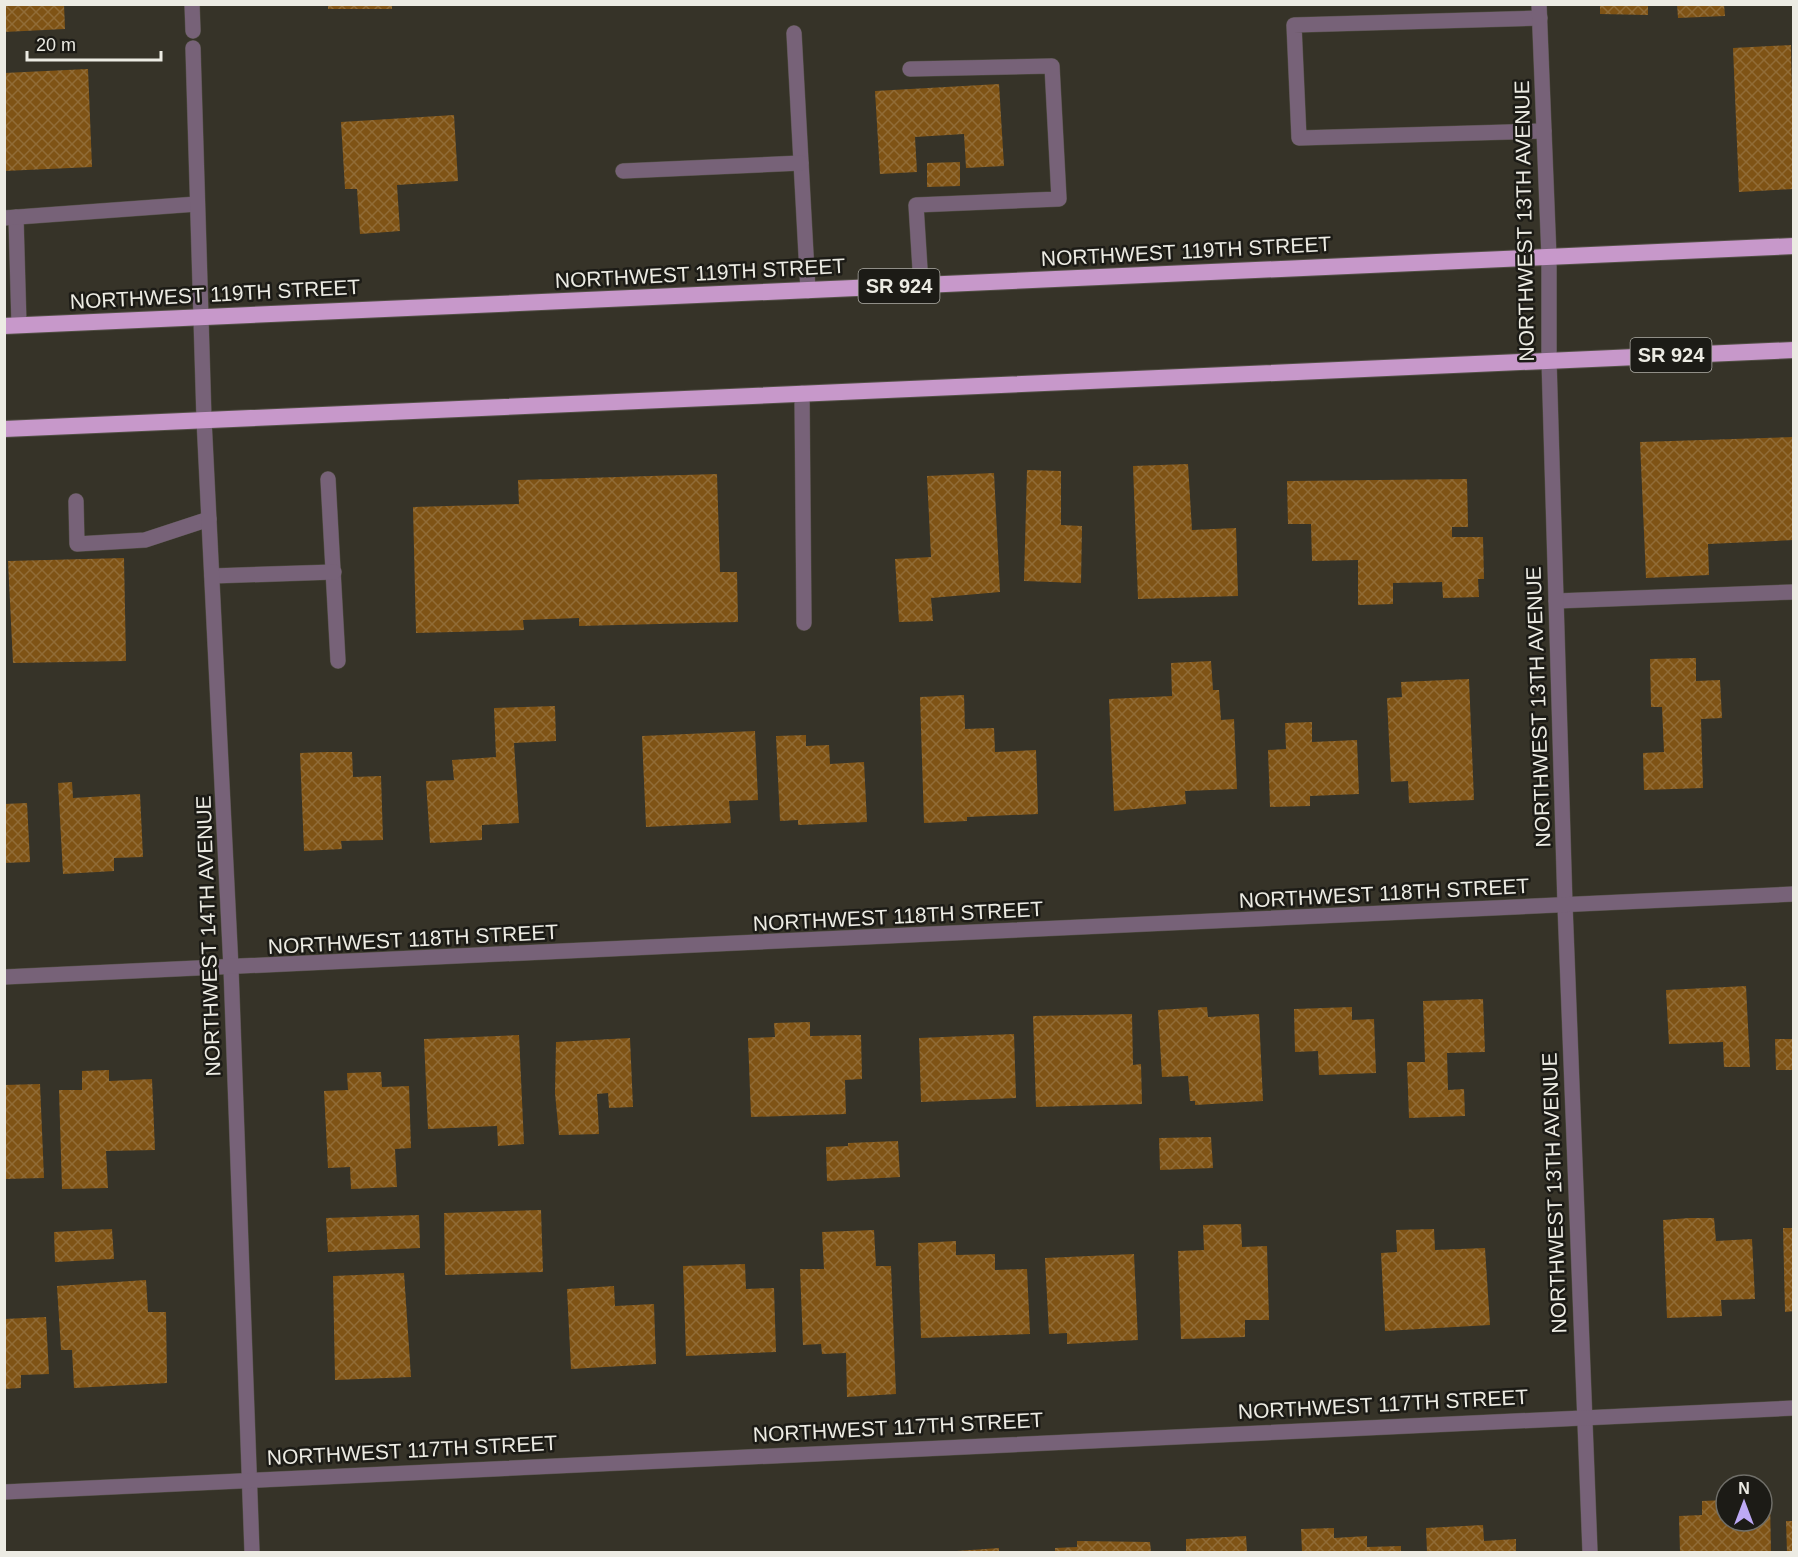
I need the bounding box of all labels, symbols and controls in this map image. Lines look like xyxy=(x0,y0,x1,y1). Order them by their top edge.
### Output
scale bar xyxy=(27,24,160,62)
text: 20 m xyxy=(36,35,76,55)
street label: NORTHWEST 13TH AVENUE xyxy=(1510,80,1538,362)
street label: NORTHWEST 119TH STREET xyxy=(1040,232,1332,270)
street label: NORTHWEST 119TH STREET xyxy=(554,254,846,292)
road number: SR 924 xyxy=(858,269,940,303)
street label: NORTHWEST 119TH STREET xyxy=(69,275,361,313)
road number: SR 924 xyxy=(1630,338,1712,372)
street label: NORTHWEST 13TH AVENUE xyxy=(1522,566,1554,848)
street label: NORTHWEST 14TH AVENUE xyxy=(192,795,224,1077)
street label: NORTHWEST 118TH STREET xyxy=(1238,874,1530,912)
street label: NORTHWEST 118TH STREET xyxy=(752,897,1044,935)
street label: NORTHWEST 118TH STREET xyxy=(267,920,559,958)
street label: NORTHWEST 13TH AVENUE xyxy=(1538,1052,1570,1334)
street label: NORTHWEST 117TH STREET xyxy=(1237,1385,1529,1423)
street label: NORTHWEST 117TH STREET xyxy=(752,1408,1044,1446)
street label: NORTHWEST 117TH STREET xyxy=(266,1431,558,1469)
north arrow xyxy=(1714,1473,1774,1533)
text: N xyxy=(1738,1480,1750,1497)

